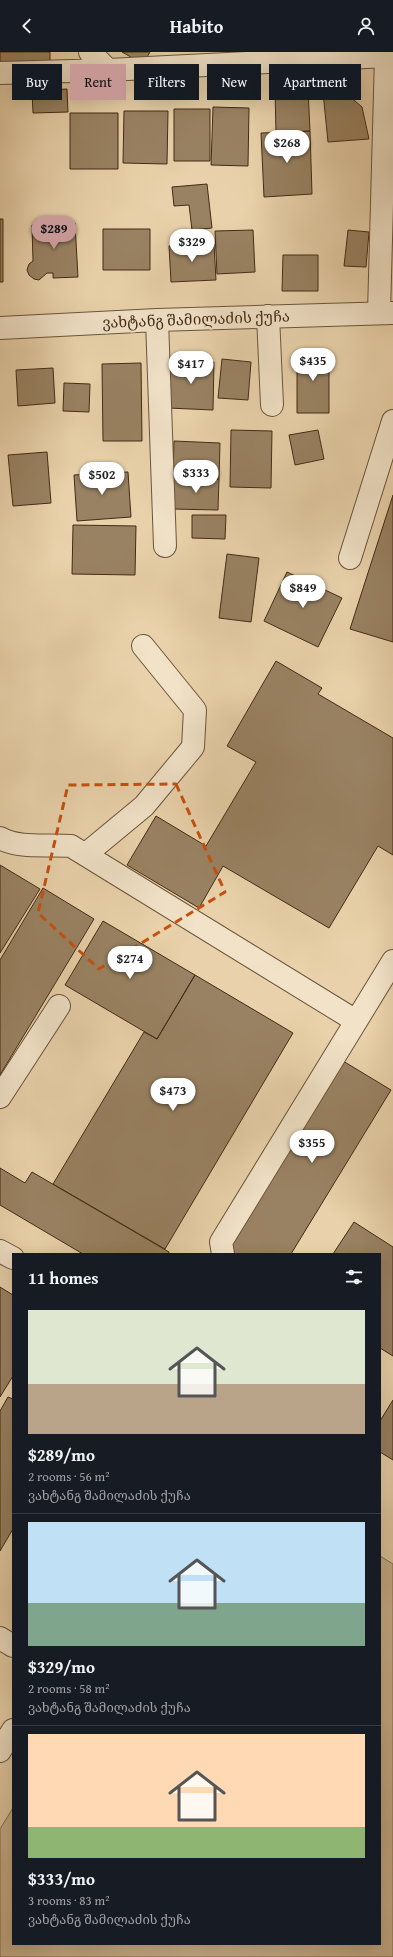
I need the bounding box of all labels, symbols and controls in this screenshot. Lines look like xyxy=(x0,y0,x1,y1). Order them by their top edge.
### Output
text: Habito xyxy=(170,13,223,40)
icon: back xyxy=(16,15,38,37)
icon: person xyxy=(355,15,377,37)
chip: Buy xyxy=(12,64,62,100)
chip: Rent xyxy=(70,64,126,100)
chip: Filters xyxy=(134,64,199,100)
chip: New xyxy=(207,64,261,100)
chip: Apartment xyxy=(269,64,361,100)
pin: $268 xyxy=(263,130,311,164)
text: $268 xyxy=(274,133,300,152)
pin: $289 xyxy=(30,216,78,250)
text: $289 xyxy=(41,219,67,238)
pin: $329 xyxy=(168,229,216,263)
text: $329 xyxy=(179,232,205,251)
street label: ვახტანგ შამილაძის ქუჩა xyxy=(102,305,290,333)
pin: $435 xyxy=(289,348,337,382)
pin: $417 xyxy=(167,351,215,385)
text: $435 xyxy=(300,351,326,370)
text: $417 xyxy=(178,354,204,373)
pin: $333 xyxy=(172,460,220,494)
pin: $502 xyxy=(78,462,126,496)
text: $333 xyxy=(183,463,209,482)
text: $502 xyxy=(89,465,115,484)
pin: $849 xyxy=(279,575,327,609)
text: $849 xyxy=(290,578,316,597)
pin: $274 xyxy=(106,946,154,980)
text: $274 xyxy=(117,949,143,968)
pin: $473 xyxy=(149,1078,197,1112)
text: $473 xyxy=(160,1081,186,1100)
pin: $355 xyxy=(288,1130,336,1164)
text: $355 xyxy=(299,1133,325,1152)
text: 11 homes xyxy=(28,1265,99,1290)
icon: filters xyxy=(343,1266,365,1288)
icon: home xyxy=(161,1336,233,1408)
text: $289/mo xyxy=(28,1442,95,1467)
text: 2 rooms · 56 m² xyxy=(28,1467,110,1486)
text: ვახტანგ შამილაძის ქუჩა xyxy=(28,1486,191,1505)
icon: home xyxy=(161,1548,233,1620)
text: $329/mo xyxy=(28,1654,95,1679)
text: 2 rooms · 58 m² xyxy=(28,1679,110,1698)
text: ვახტანგ შამილაძის ქუჩა xyxy=(28,1698,191,1717)
icon: home xyxy=(161,1760,233,1832)
text: $333/mo xyxy=(28,1866,95,1891)
text: 3 rooms · 83 m² xyxy=(28,1891,110,1910)
text: ვახტანგ შამილაძის ქუჩა xyxy=(28,1910,191,1929)

